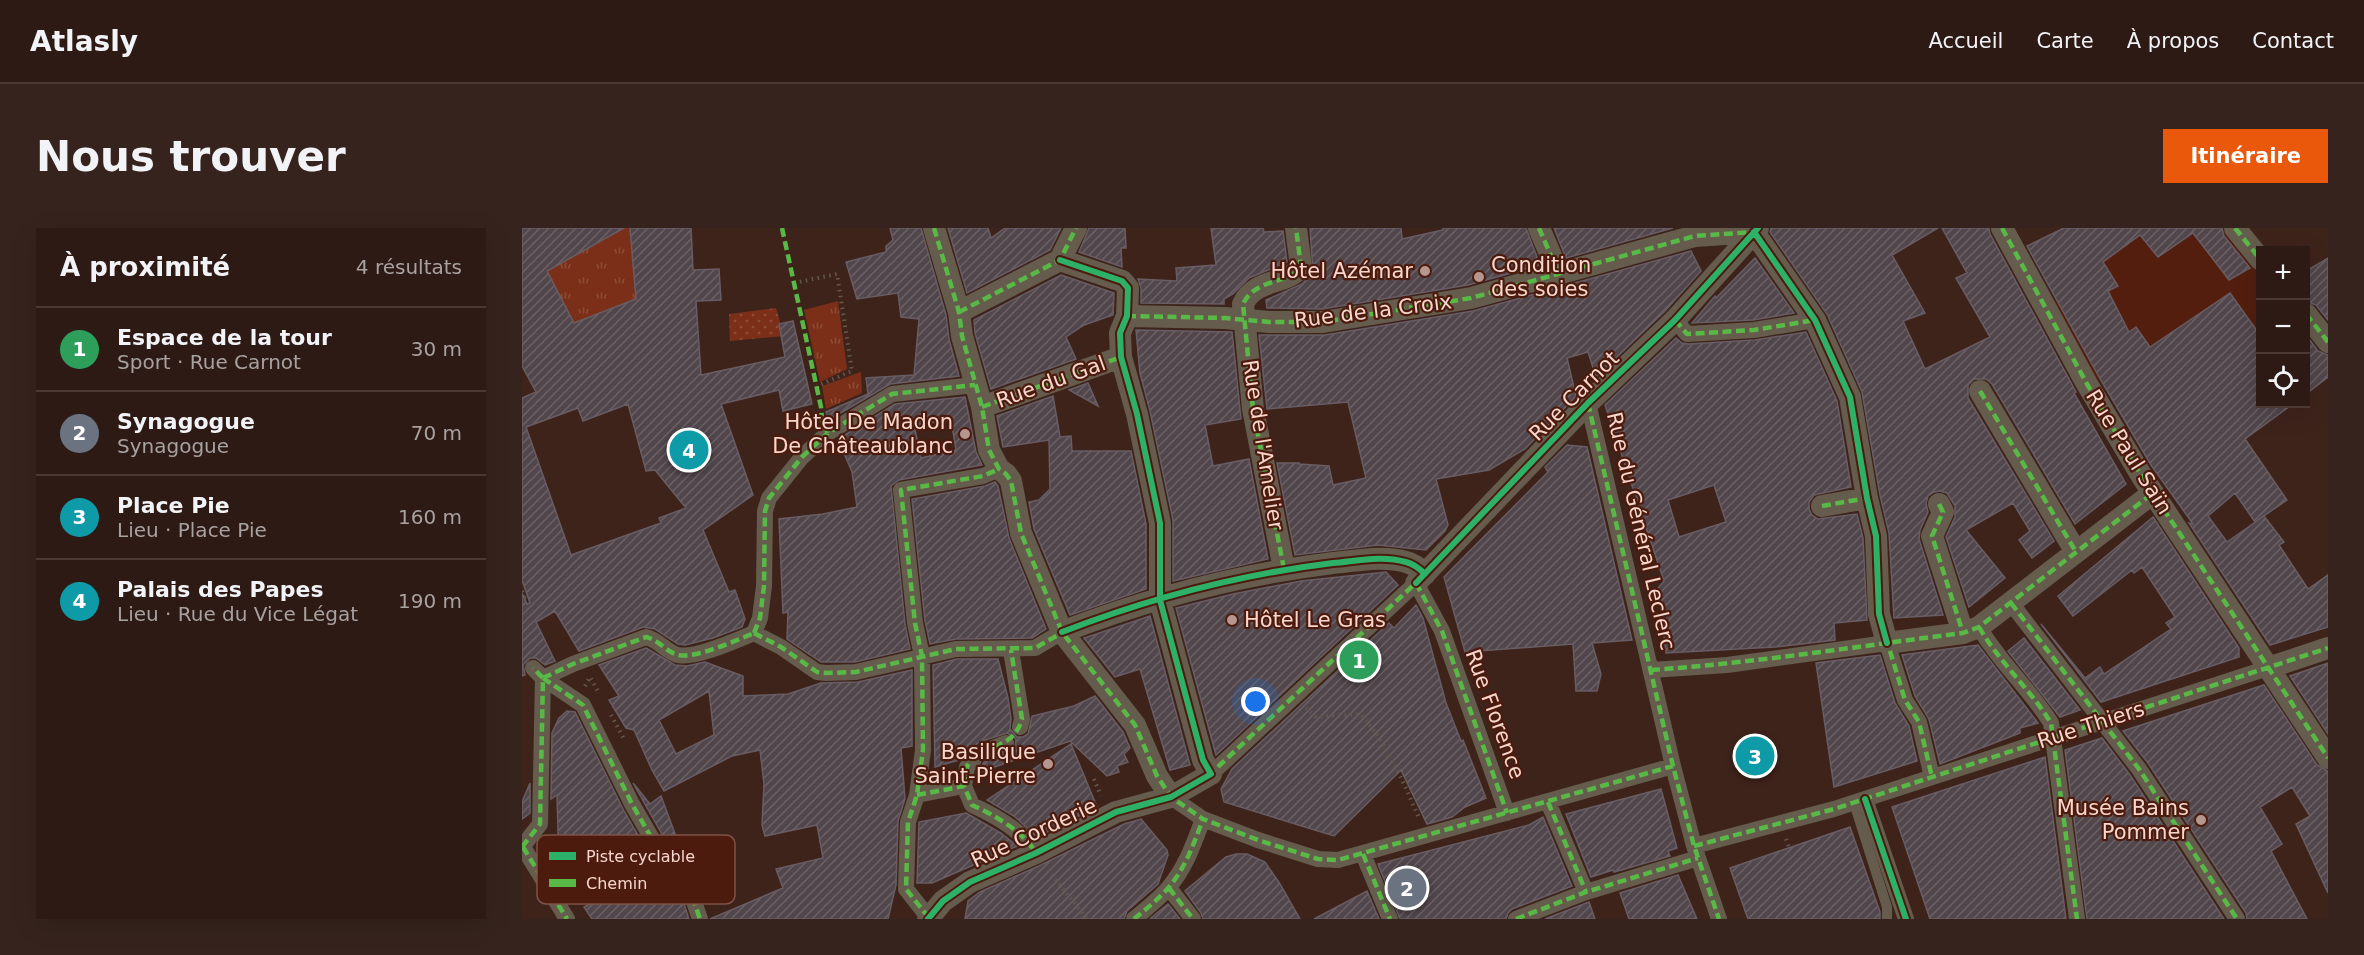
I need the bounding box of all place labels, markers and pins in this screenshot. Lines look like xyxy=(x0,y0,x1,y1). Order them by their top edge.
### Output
place label: Condition des soies xyxy=(1491,253,1591,301)
place label: Hôtel Azémar xyxy=(1270,259,1413,283)
marker: Hôtel Azémar xyxy=(1418,264,1432,278)
marker: Condition des soies xyxy=(1472,270,1486,284)
place label: Hôtel De Madon De Châteaublanc xyxy=(772,410,953,458)
marker: Hôtel De Madon De Châteaublanc xyxy=(958,427,972,441)
pin: 4 xyxy=(670,428,708,472)
place label: Hôtel Le Gras xyxy=(1244,608,1386,632)
marker: Hôtel Le Gras xyxy=(1225,613,1239,627)
pin: 1 xyxy=(1340,638,1378,682)
pin: 3 xyxy=(1736,734,1774,778)
place label: Basilique Saint-Pierre xyxy=(915,740,1036,788)
marker: Basilique Saint-Pierre xyxy=(1041,757,1055,771)
place label: Musée Bains Pommer xyxy=(2057,796,2189,844)
marker: Musée Bains Pommer xyxy=(2194,813,2208,827)
pin: 2 xyxy=(1388,866,1426,910)

